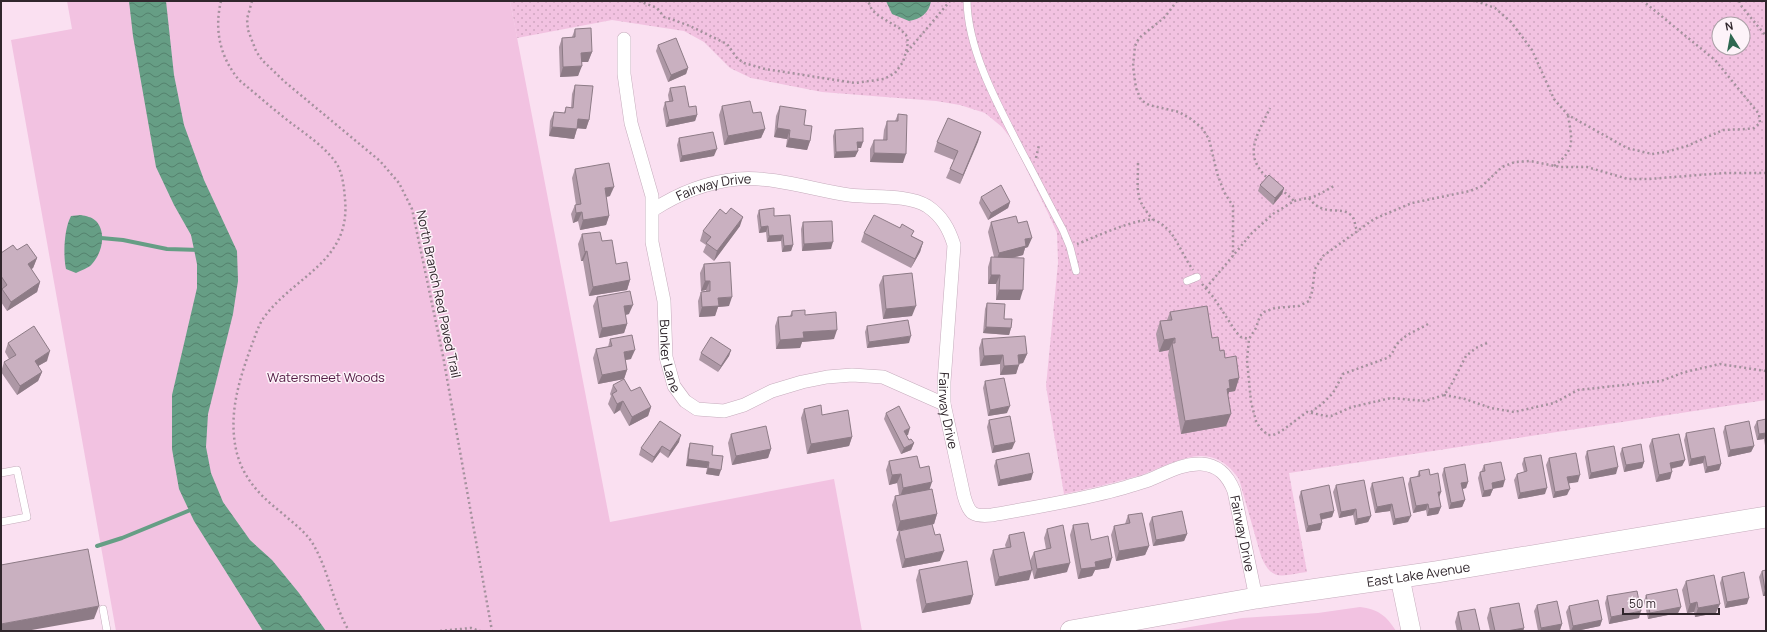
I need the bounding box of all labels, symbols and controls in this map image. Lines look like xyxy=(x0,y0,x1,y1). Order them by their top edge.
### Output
north arrow xyxy=(1711,16,1751,56)
text: N xyxy=(1724,18,1734,34)
street label: Fairway Drive xyxy=(673,170,752,205)
street label: North Branch Red Paved Trail xyxy=(412,208,466,380)
street label: Bunker Lane xyxy=(656,319,685,397)
park label: Watersmeet Woods xyxy=(267,368,385,386)
street label: Fairway Drive xyxy=(935,372,963,451)
street label: Fairway Drive xyxy=(1226,494,1259,574)
street label: East Lake Avenue xyxy=(1365,557,1472,591)
scale bar xyxy=(1623,590,1719,616)
text: 50 m xyxy=(1629,595,1656,612)

